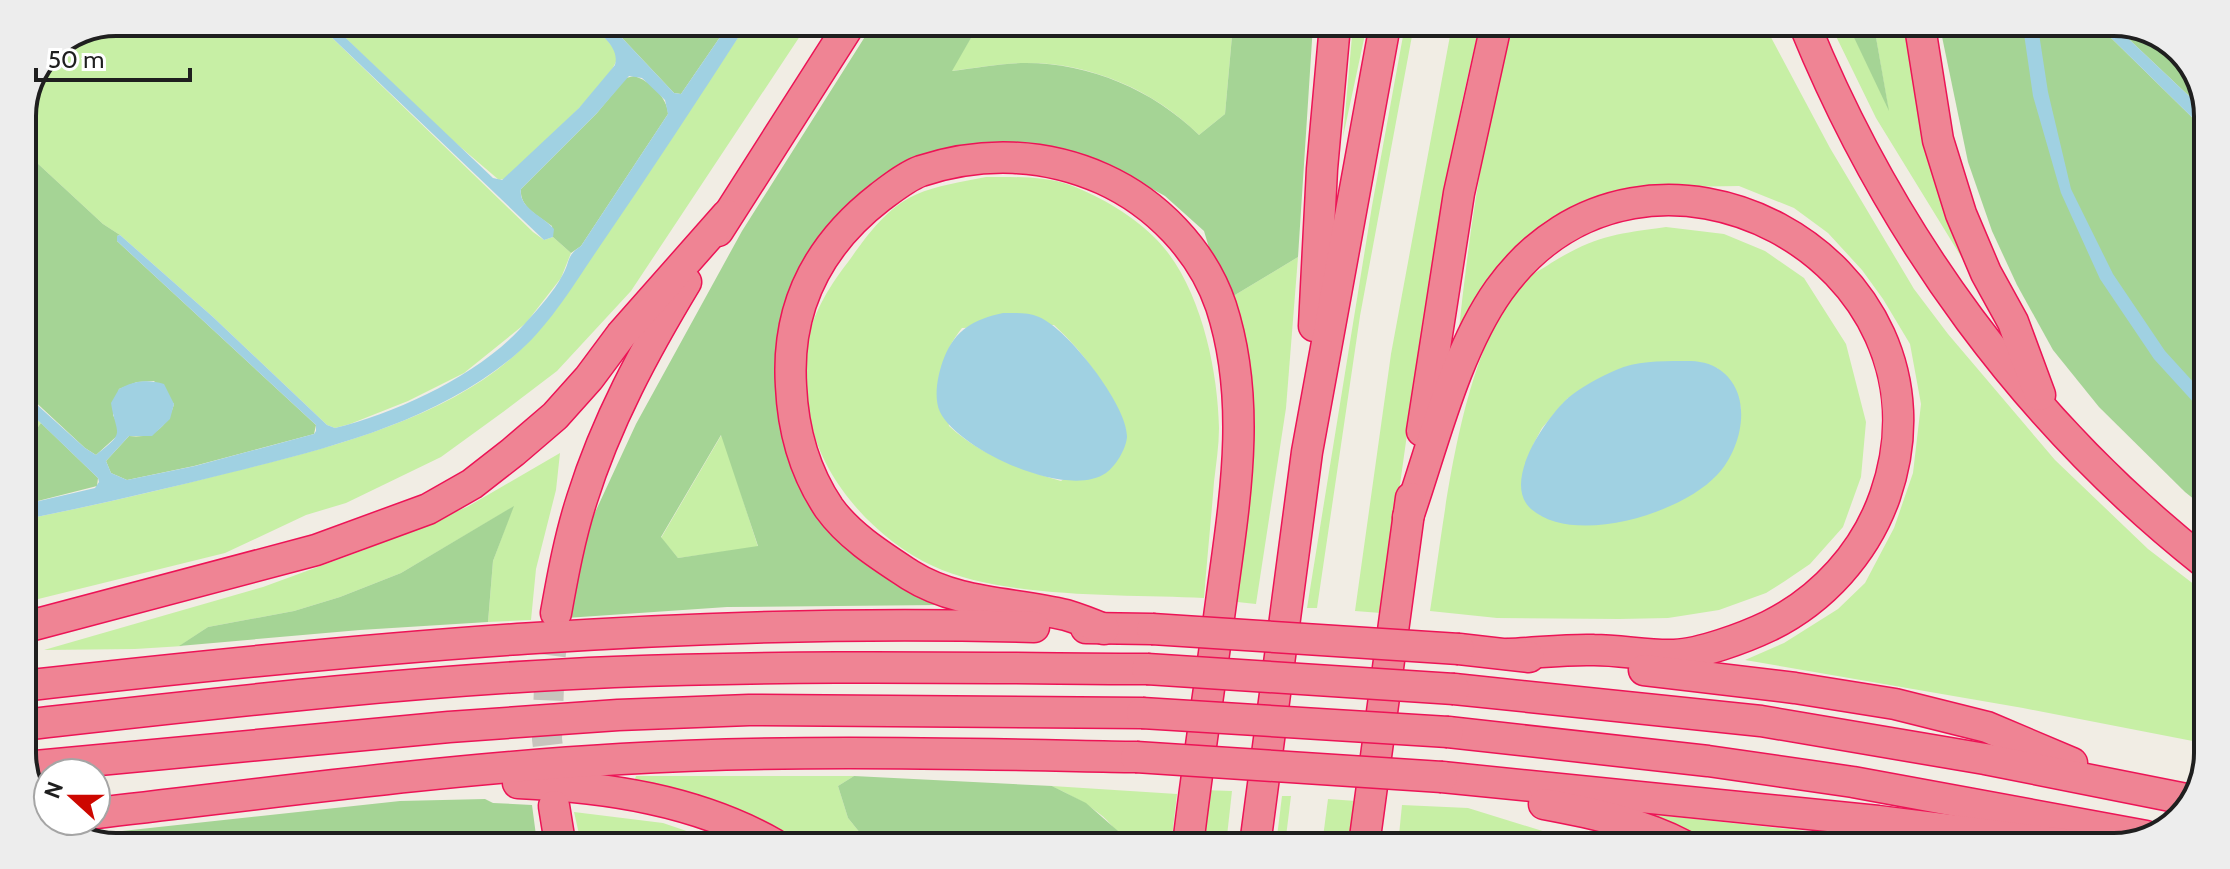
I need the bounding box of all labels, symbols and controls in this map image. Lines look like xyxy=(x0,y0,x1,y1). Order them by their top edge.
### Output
scale bar xyxy=(36,32,190,82)
text: 50 m xyxy=(48,45,104,74)
north arrow xyxy=(32,757,112,837)
text: N xyxy=(38,778,69,802)

